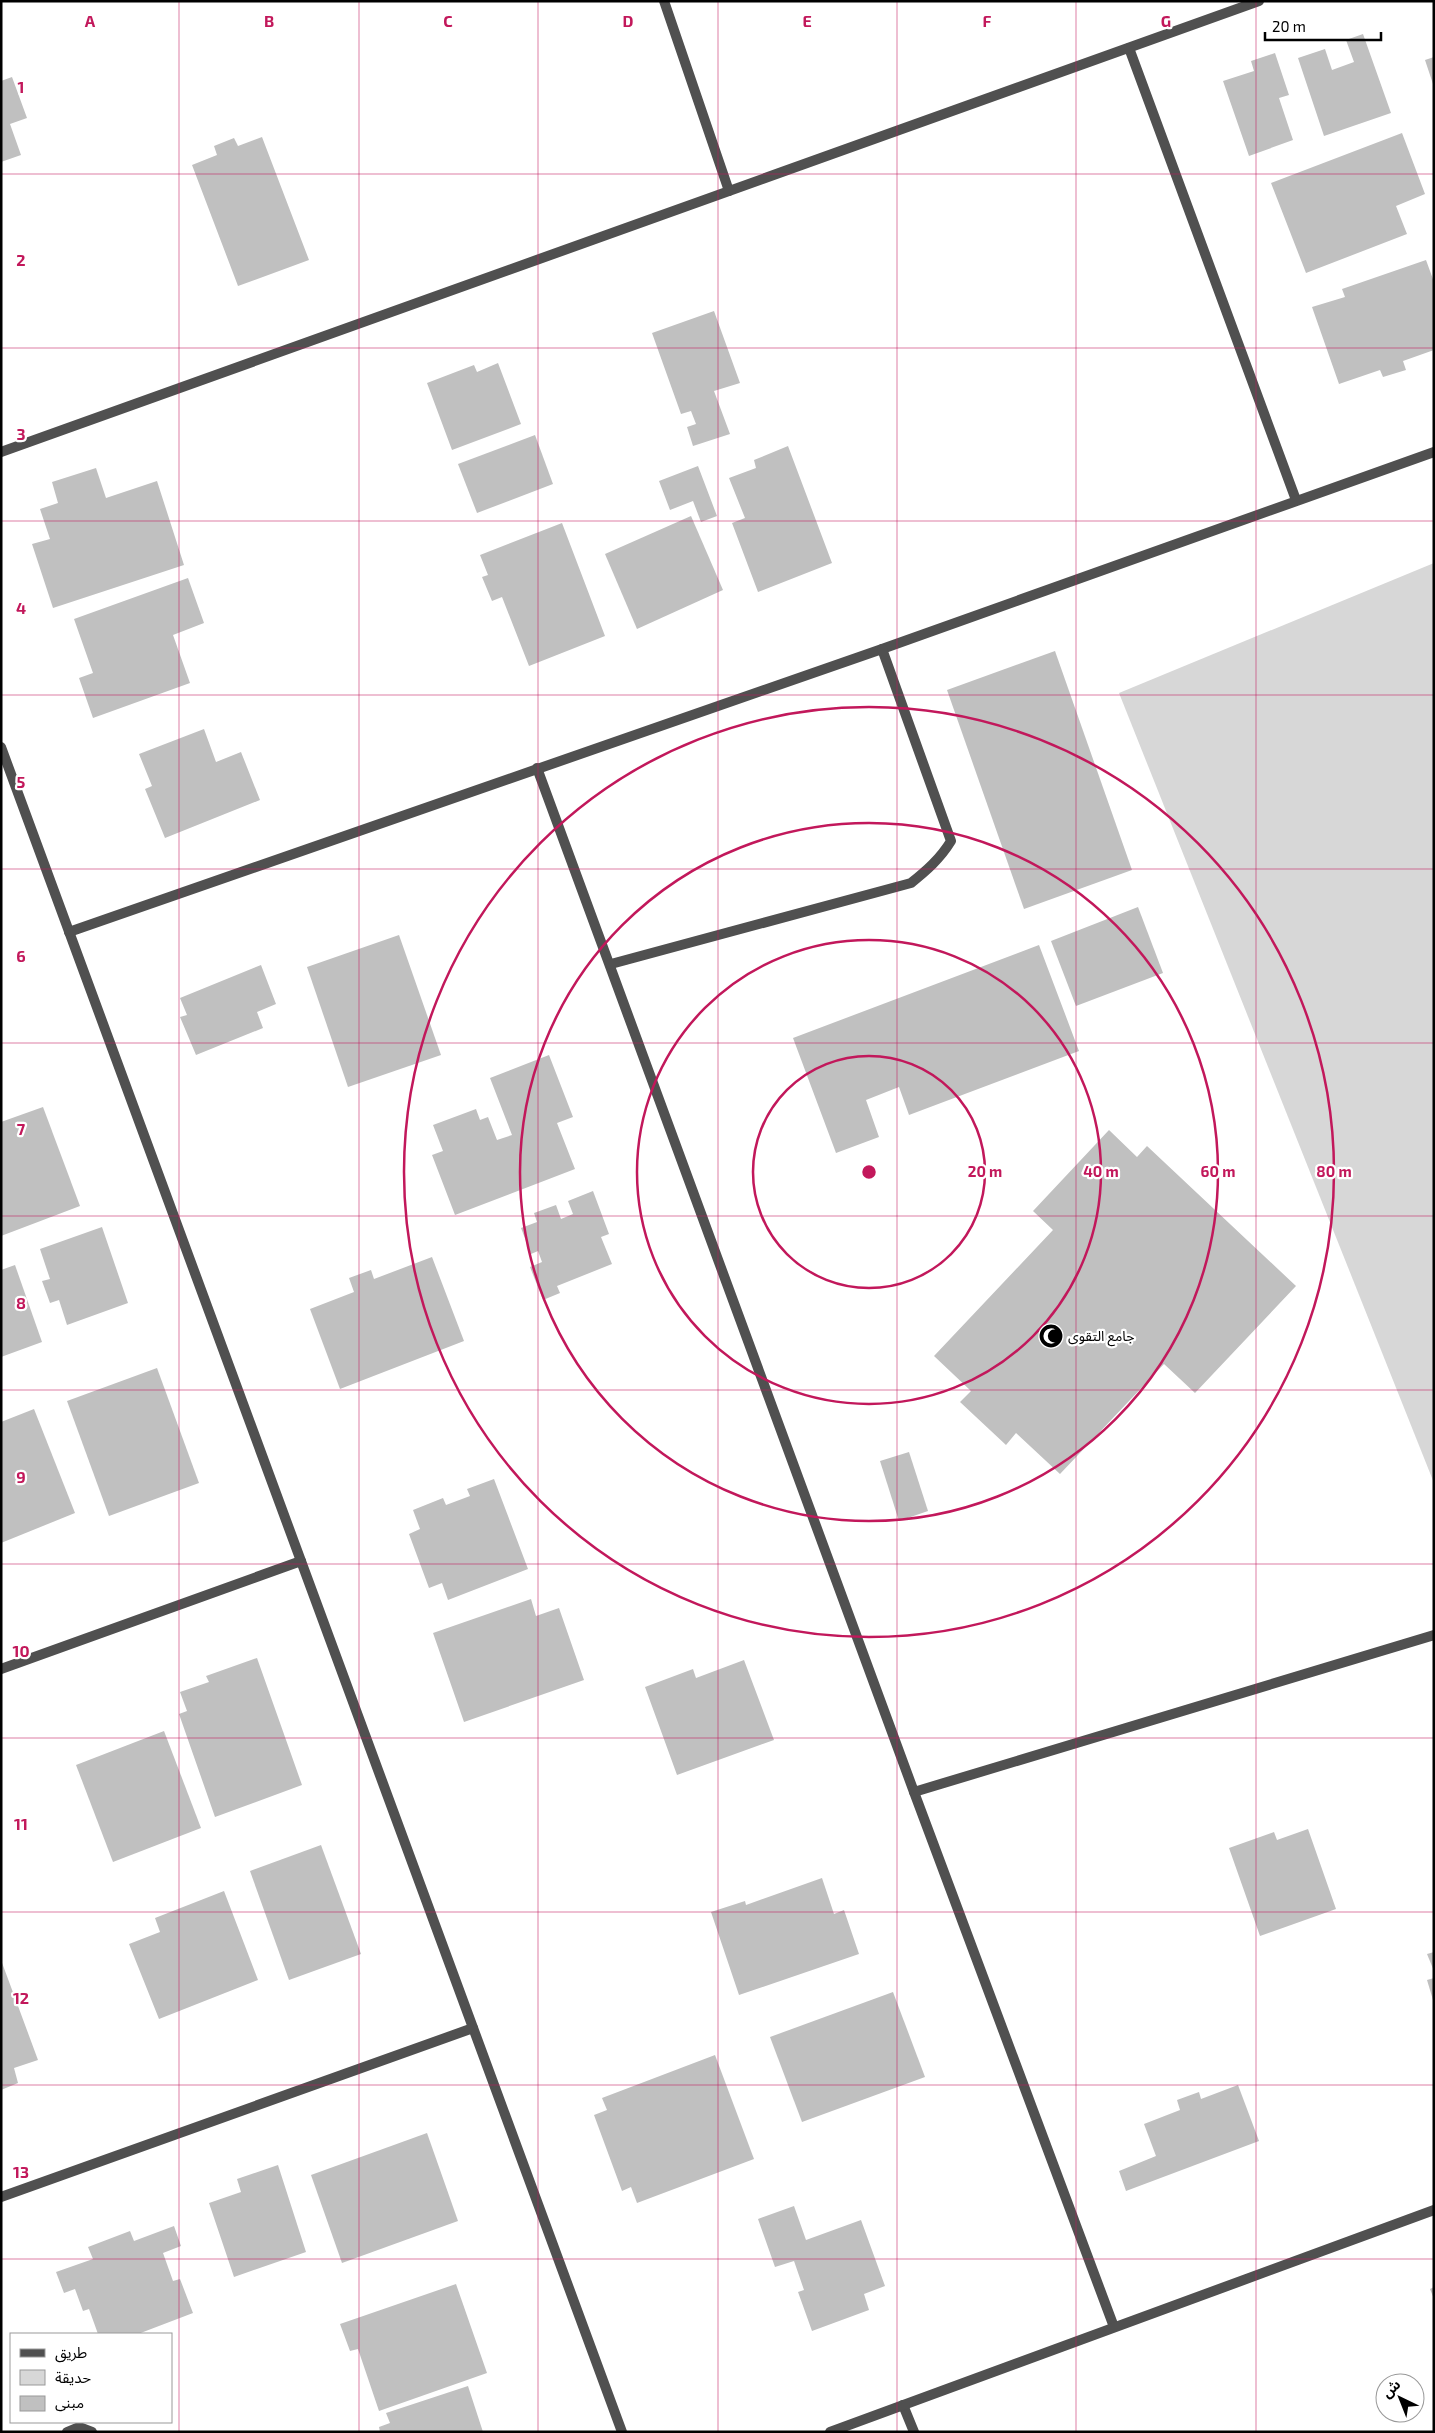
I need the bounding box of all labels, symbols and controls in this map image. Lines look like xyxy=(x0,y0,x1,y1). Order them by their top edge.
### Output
scale bar xyxy=(1265,10,1381,42)
text: A xyxy=(85,11,96,30)
text: B xyxy=(264,11,274,30)
text: C xyxy=(443,11,453,30)
text: D xyxy=(623,11,634,30)
text: E xyxy=(802,11,812,30)
text: F xyxy=(983,11,992,30)
text: G xyxy=(1161,11,1171,30)
text: 20 m xyxy=(1272,17,1306,35)
text: 1 xyxy=(18,77,24,96)
text: 2 xyxy=(16,250,26,269)
text: 3 xyxy=(16,424,26,443)
text: 4 xyxy=(16,598,26,617)
text: 5 xyxy=(17,772,26,791)
text: 6 xyxy=(16,946,26,965)
text: 7 xyxy=(17,1119,26,1138)
text: 20 m xyxy=(968,1162,1002,1180)
text: 40 m xyxy=(1083,1162,1119,1180)
text: 60 m xyxy=(1201,1162,1235,1180)
text: 80 m xyxy=(1316,1162,1352,1180)
centre of rings xyxy=(860,1163,878,1181)
text: 8 xyxy=(16,1293,26,1312)
mosque icon: جامع التقوى xyxy=(1038,1323,1064,1349)
place label: جامع التقوى xyxy=(1068,1327,1135,1347)
text: 9 xyxy=(16,1467,26,1486)
text: 10 xyxy=(12,1641,30,1660)
text: 11 xyxy=(14,1814,28,1833)
text: 12 xyxy=(13,1988,29,2007)
text: 13 xyxy=(13,2162,29,2181)
legend xyxy=(10,2333,172,2423)
text: طريق xyxy=(55,2343,87,2363)
text: حديقة xyxy=(55,2368,91,2386)
north arrow xyxy=(1375,2373,1425,2423)
text: ش xyxy=(1378,2375,1404,2401)
text: مبنى xyxy=(55,2393,84,2412)

